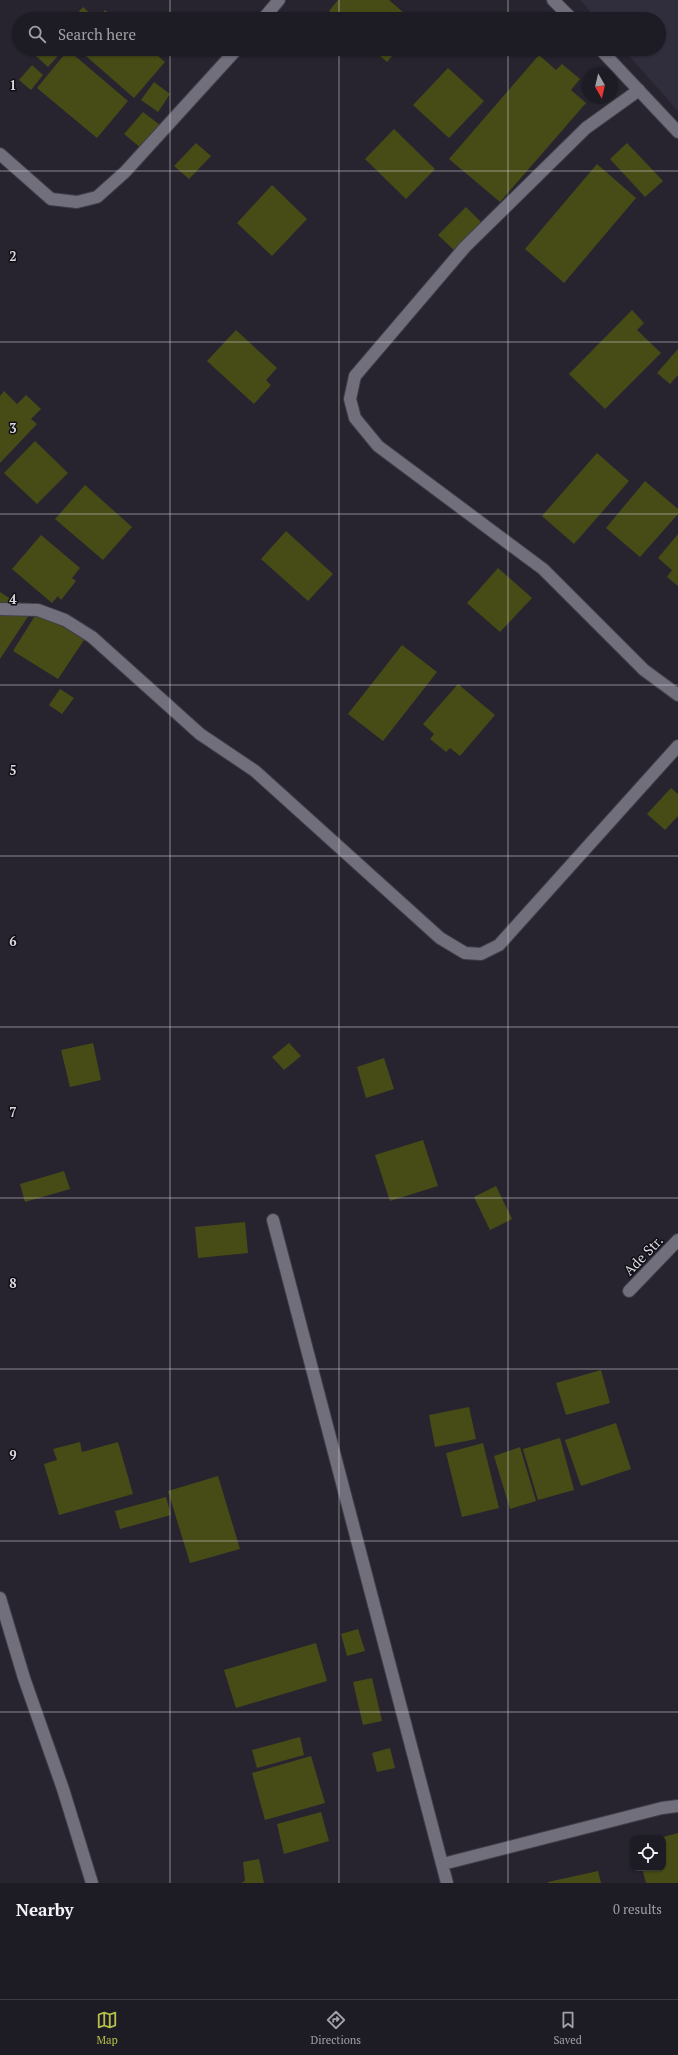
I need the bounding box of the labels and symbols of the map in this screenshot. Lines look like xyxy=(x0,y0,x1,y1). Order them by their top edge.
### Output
north arrow xyxy=(582,68,618,104)
text: 1 xyxy=(9,76,17,94)
text: 2 xyxy=(9,247,17,265)
text: 3 xyxy=(9,419,17,437)
text: 4 xyxy=(9,590,17,608)
text: 5 xyxy=(9,761,17,779)
text: 6 xyxy=(9,932,17,950)
text: 7 xyxy=(9,1103,17,1121)
street label: Ade Str. xyxy=(619,1231,667,1279)
text: 8 xyxy=(9,1274,17,1292)
text: 9 xyxy=(9,1446,17,1464)

